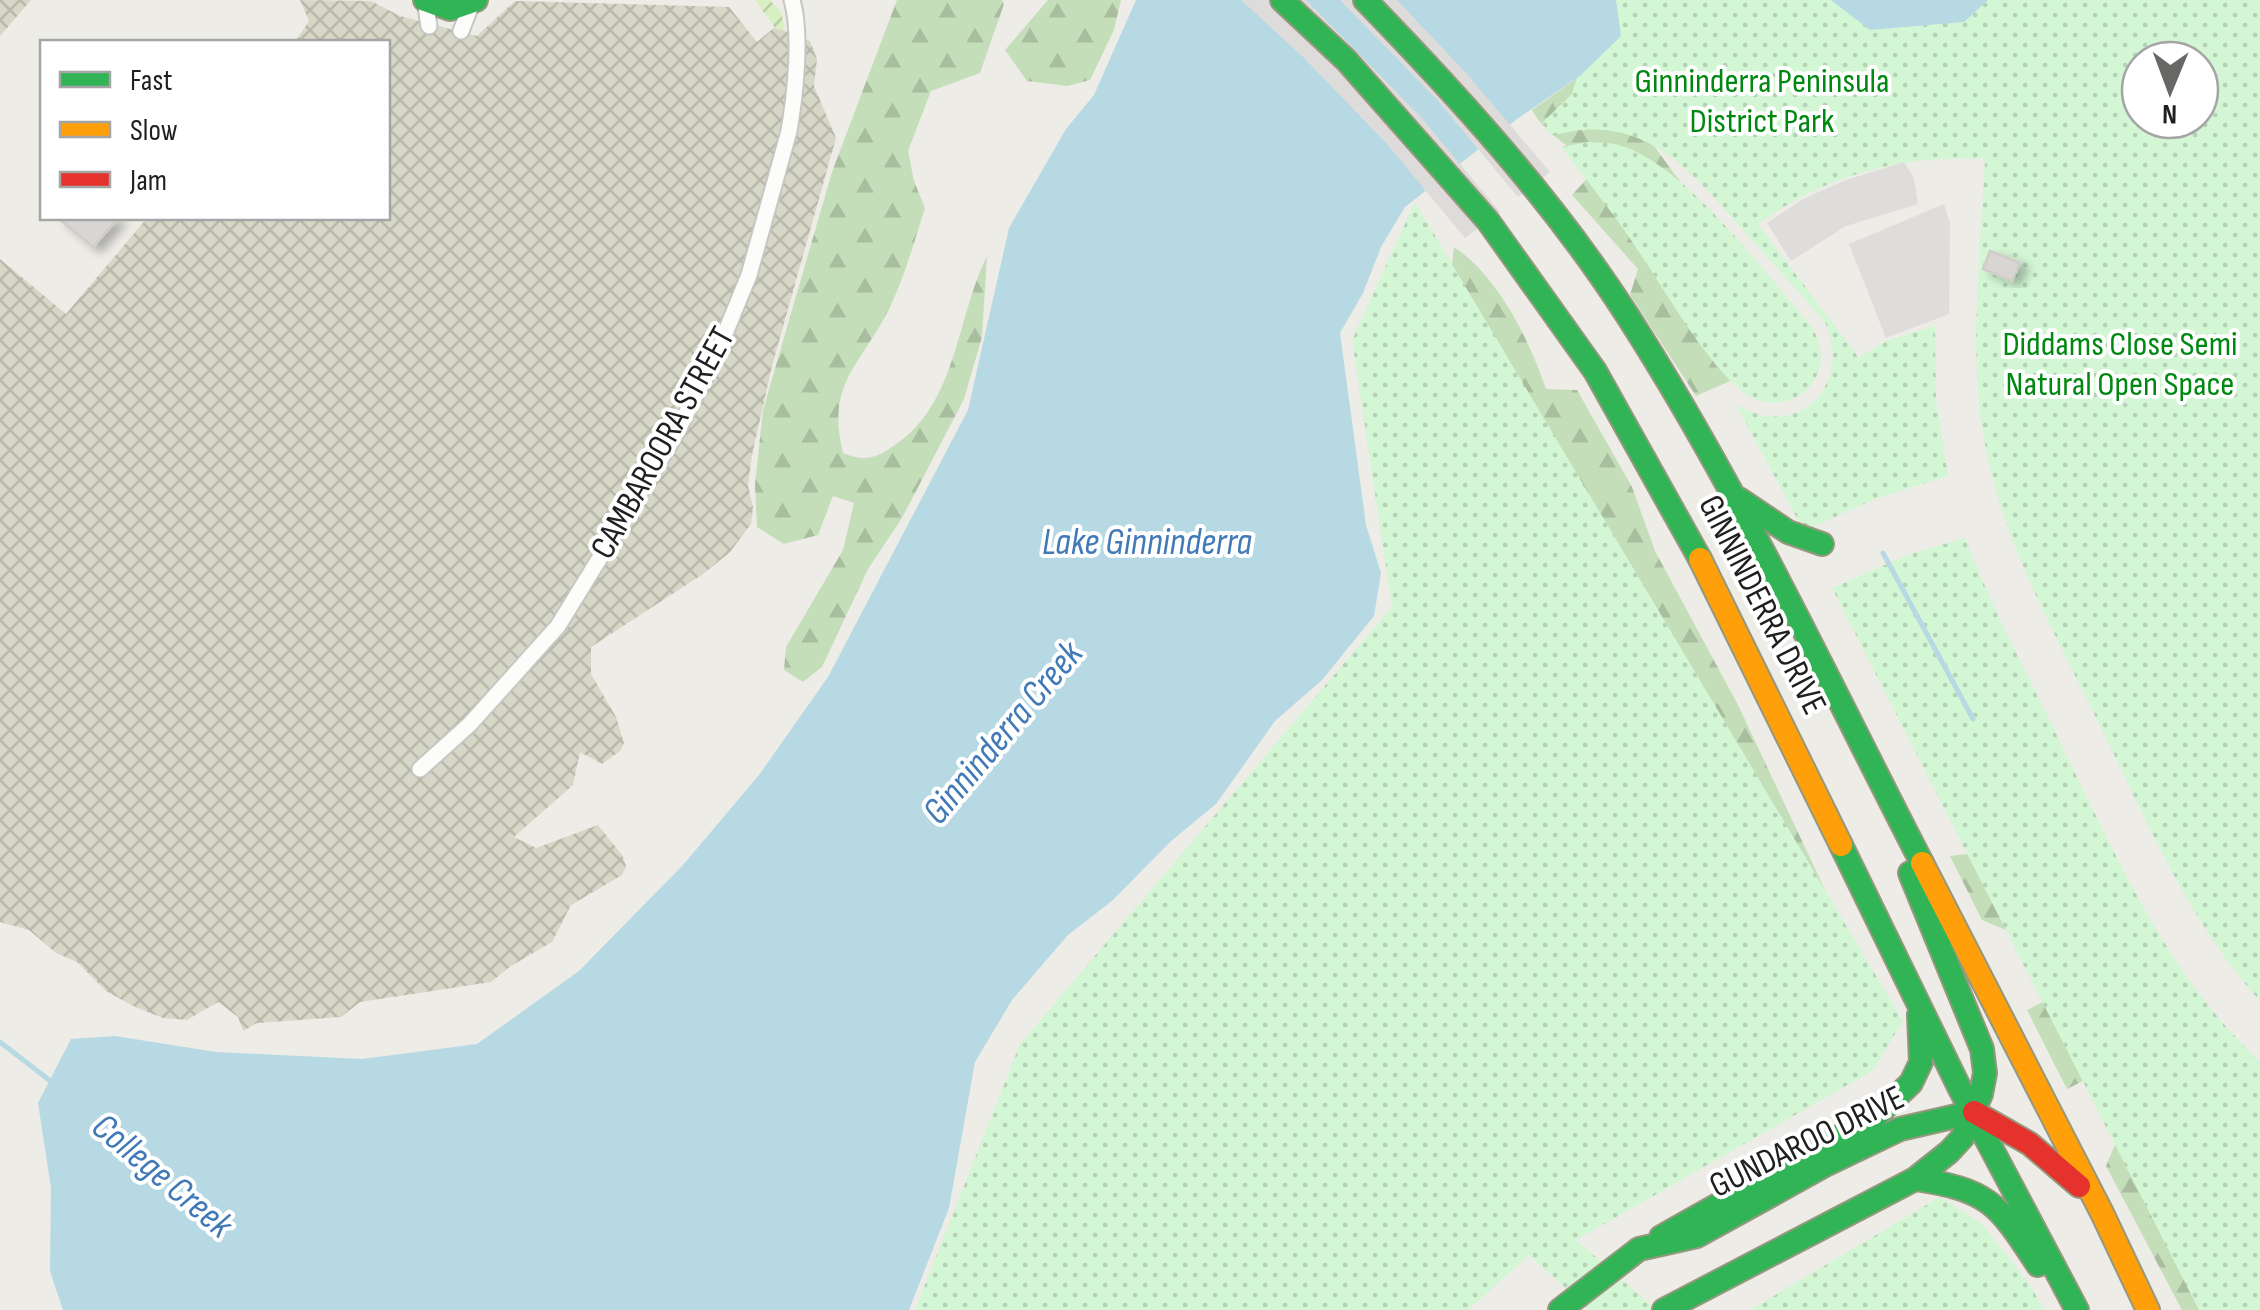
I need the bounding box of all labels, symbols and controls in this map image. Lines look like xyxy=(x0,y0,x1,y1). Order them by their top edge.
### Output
legend xyxy=(40,40,390,220)
north arrow xyxy=(2120,40,2220,140)
park label: Ginninderra Peninsula District Park xyxy=(1634,60,1890,143)
text: Fast xyxy=(130,63,172,99)
text: N xyxy=(2162,97,2177,130)
text: Slow xyxy=(130,113,178,149)
text: Jam xyxy=(129,163,167,199)
street label: CAMBAROORA STREET xyxy=(582,320,744,566)
park label: Diddams Close Semi Natural Open Space xyxy=(2002,323,2238,406)
street label: GINNINDERRA DRIVE xyxy=(1688,488,1836,722)
water label: Lake Ginninderra xyxy=(1042,520,1252,565)
water label: Ginninderra Creek xyxy=(914,631,1094,834)
street label: GUNDAROO DRIVE xyxy=(1703,1076,1911,1208)
water label: College Creek xyxy=(82,1104,243,1249)

